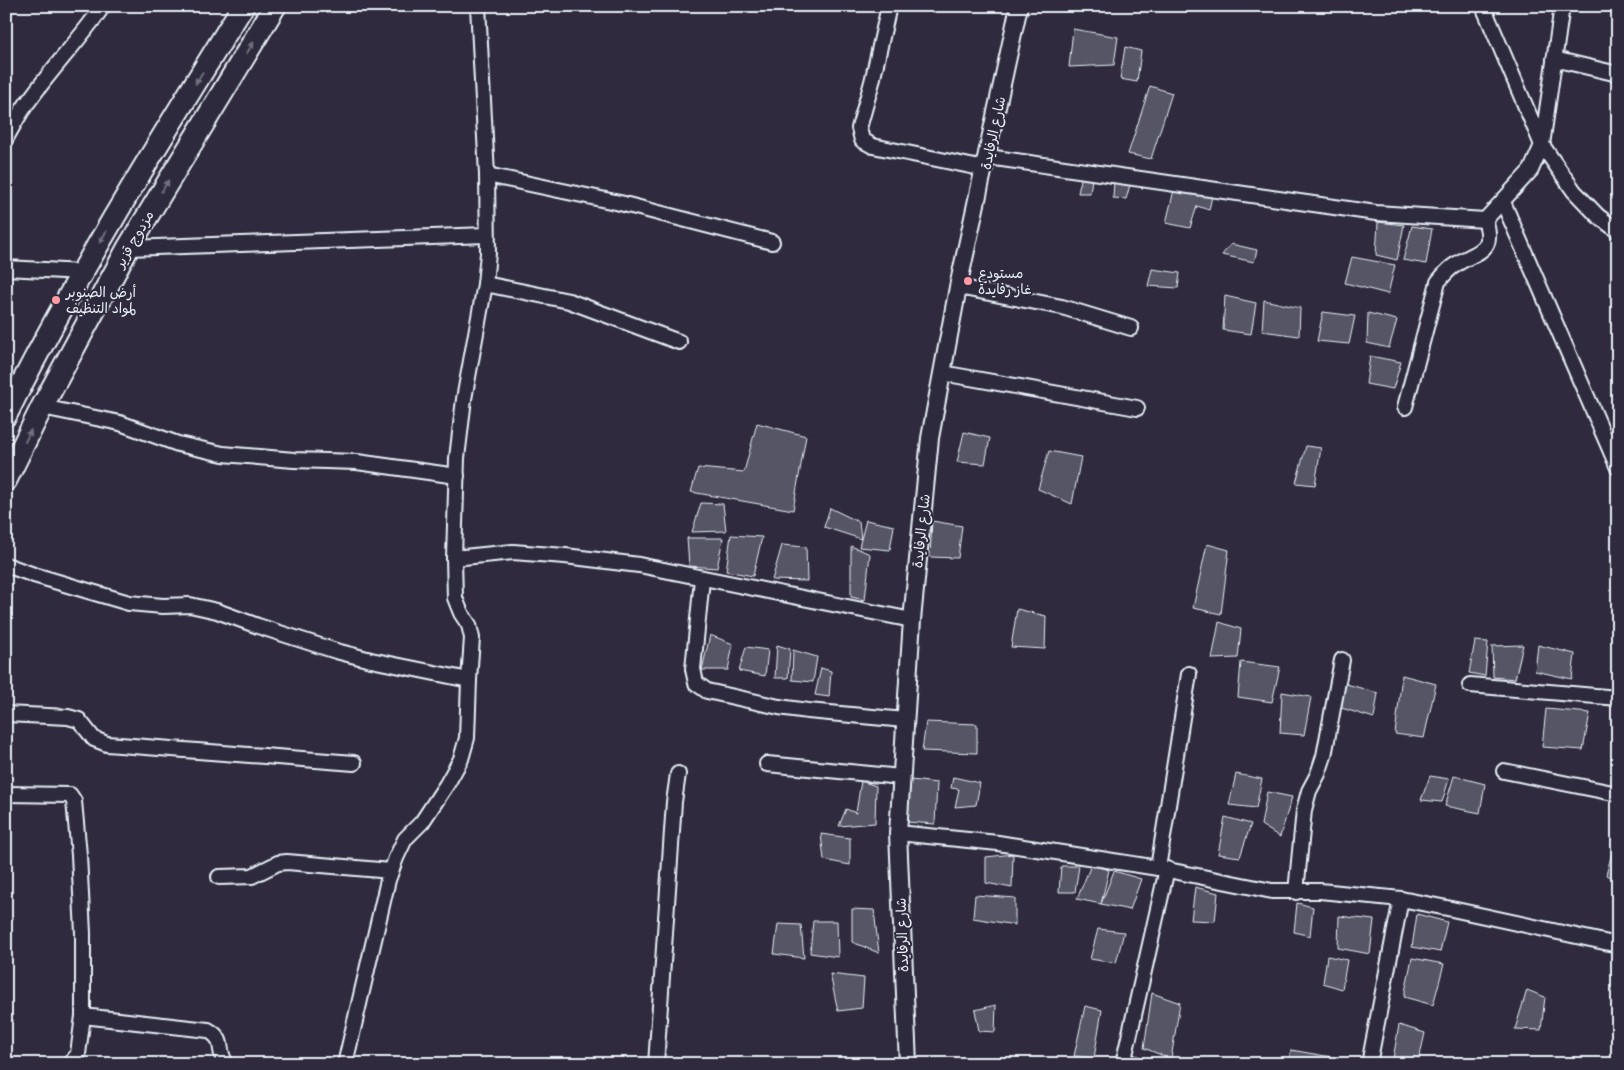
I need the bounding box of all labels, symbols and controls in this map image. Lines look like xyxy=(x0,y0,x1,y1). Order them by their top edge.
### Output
one-way arrow xyxy=(245,41,255,54)
one-way arrow xyxy=(195,71,204,84)
street label: شارع الرفايدة xyxy=(977,95,1011,171)
one-way arrow xyxy=(161,180,170,193)
street label: مزدوج قزير xyxy=(111,208,159,272)
one-way arrow xyxy=(98,230,107,243)
place label: مستودع غاز رفايدة xyxy=(978,265,1032,298)
marker: مستودع غاز رفايدة xyxy=(962,275,974,287)
place label: أرض الصنوبر لمواد التنظيف xyxy=(65,284,137,317)
marker: أرض الصنوبر لمواد التنظيف xyxy=(50,294,62,306)
one-way arrow xyxy=(24,429,32,443)
street label: شارع الرفايدة xyxy=(909,493,935,569)
street label: شارع الرفايدة xyxy=(893,897,913,972)

